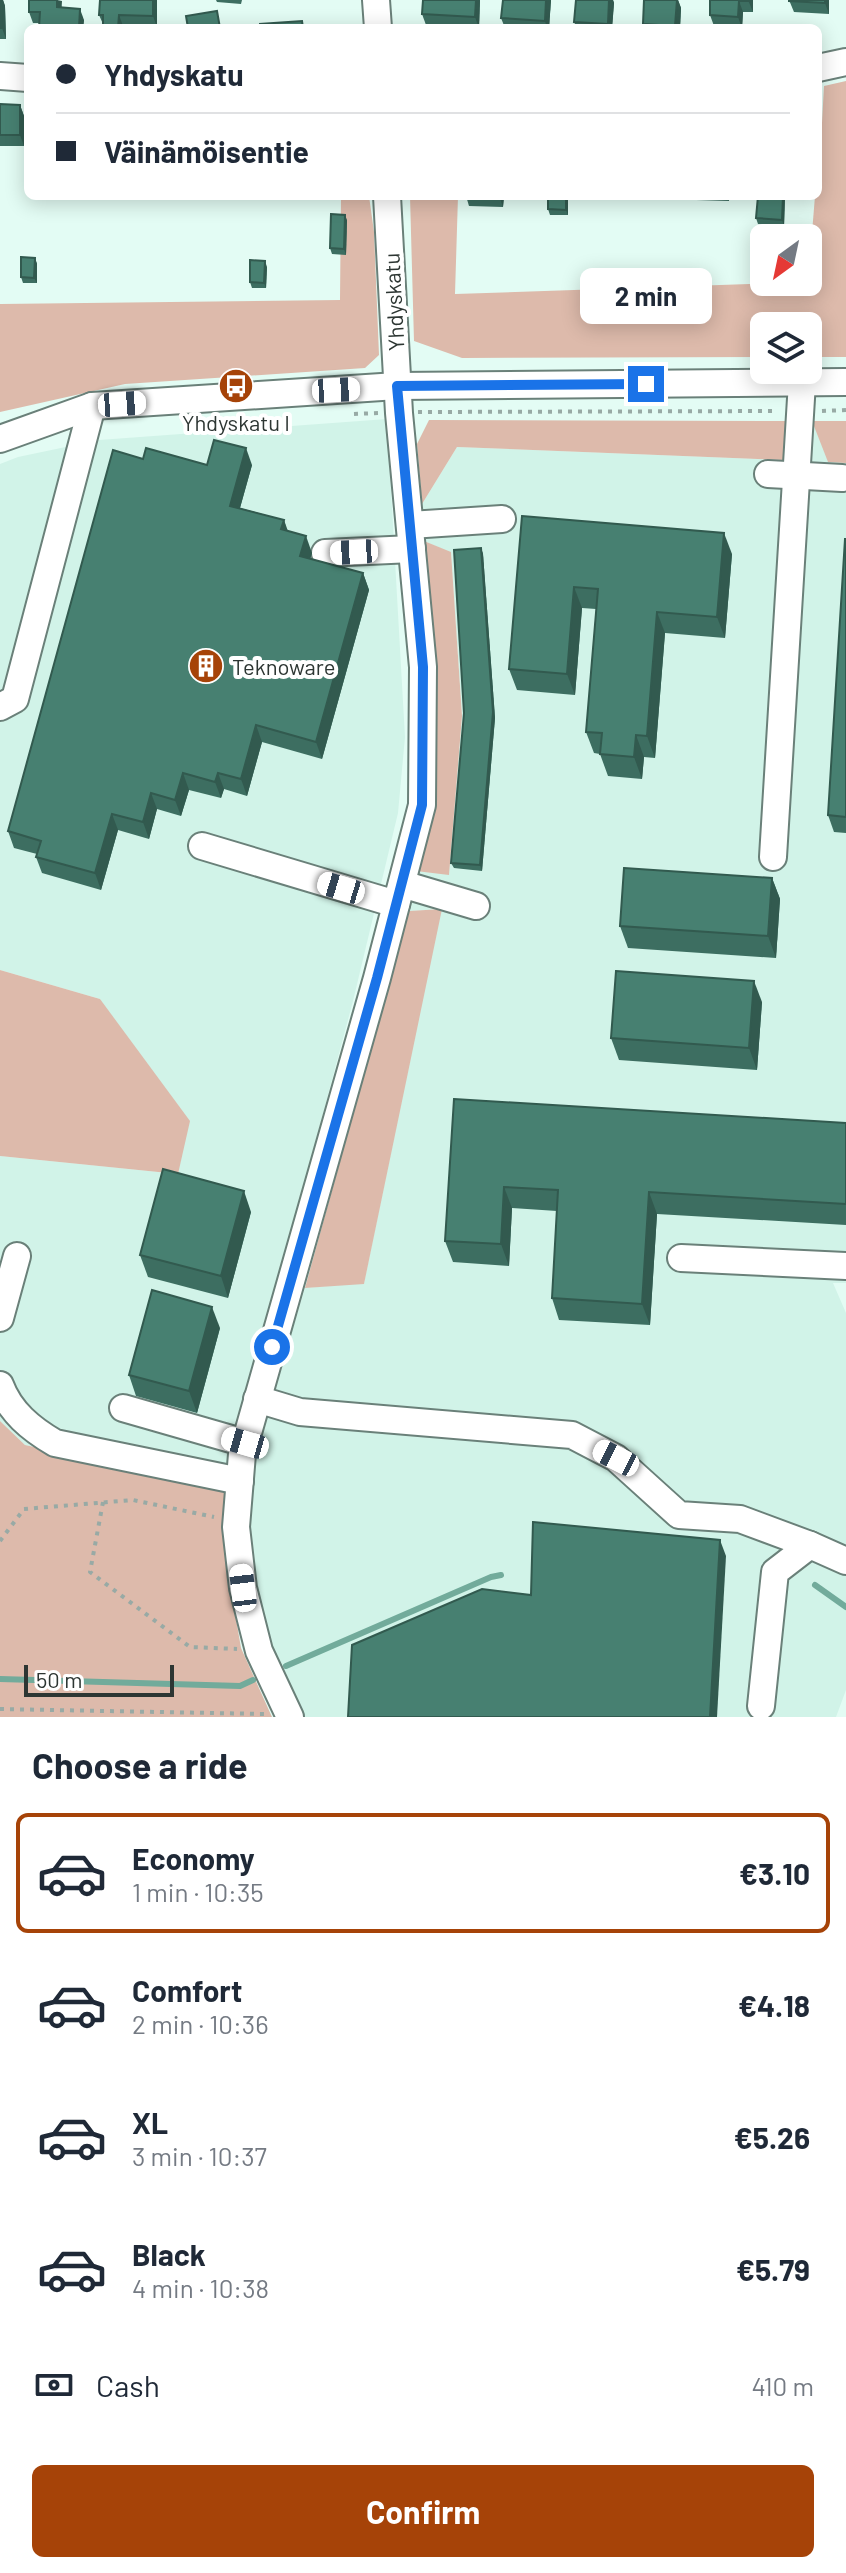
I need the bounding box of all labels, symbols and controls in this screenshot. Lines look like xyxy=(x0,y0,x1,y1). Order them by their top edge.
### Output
text: Yhdyskatu xyxy=(104,56,244,92)
text: Väinämöisentie xyxy=(104,133,309,169)
north arrow xyxy=(750,224,822,296)
map controls xyxy=(750,224,822,384)
street label: Yhdyskatu xyxy=(377,252,409,352)
callout: 2 min xyxy=(580,268,712,324)
text: 2 min xyxy=(615,280,677,311)
button: layers xyxy=(750,312,822,384)
route end xyxy=(628,366,664,402)
bus stop icon: Yhdyskatu I xyxy=(217,367,255,405)
car xyxy=(311,377,361,403)
car xyxy=(97,390,147,418)
place label: Yhdyskatu I xyxy=(182,409,290,435)
car xyxy=(329,539,379,565)
building icon: Teknoware xyxy=(187,647,225,685)
place label: Teknoware xyxy=(232,653,335,679)
car xyxy=(315,870,367,906)
route start xyxy=(254,1329,290,1365)
car xyxy=(219,1425,271,1461)
car xyxy=(589,1436,643,1480)
car xyxy=(228,1563,258,1613)
scale bar xyxy=(24,1661,174,1697)
text: 50 m xyxy=(36,1666,82,1692)
text: Choose a ride xyxy=(32,1743,248,1786)
icon: car xyxy=(36,1837,108,1909)
text: Economy xyxy=(132,1840,255,1876)
text: €3.10 xyxy=(739,1855,810,1891)
text: 1 min · 10:35 xyxy=(132,1876,264,1907)
icon: car xyxy=(36,1969,108,2041)
text: Comfort xyxy=(132,1972,242,2008)
text: €4.18 xyxy=(738,1987,810,2023)
text: 2 min · 10:36 xyxy=(132,2008,269,2039)
icon: car xyxy=(36,2101,108,2173)
text: XL xyxy=(132,2104,168,2140)
text: €5.26 xyxy=(734,2119,810,2155)
text: 3 min · 10:37 xyxy=(132,2140,267,2171)
icon: car xyxy=(36,2233,108,2305)
text: Black xyxy=(132,2236,206,2272)
text: €5.79 xyxy=(736,2251,810,2287)
text: 4 min · 10:38 xyxy=(132,2272,269,2303)
icon: cash xyxy=(32,2363,76,2407)
text: Cash xyxy=(96,2367,160,2403)
text: 410 m xyxy=(752,2370,814,2401)
button: Confirm xyxy=(32,2465,814,2557)

